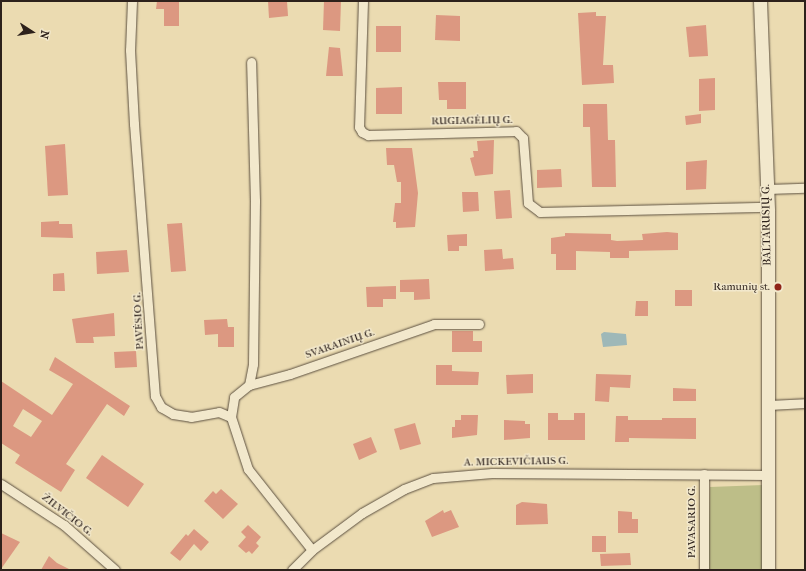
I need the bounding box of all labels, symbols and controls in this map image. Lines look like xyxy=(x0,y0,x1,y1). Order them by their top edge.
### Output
north arrow xyxy=(12,12,52,52)
text: N xyxy=(37,29,51,40)
street label: RUGIAGĖLIŲ G. xyxy=(431,114,513,128)
street label: BALTARUSIŲ G. xyxy=(760,184,774,266)
place label: Ramunių st. xyxy=(713,280,770,294)
marker: Ramunių st. xyxy=(773,282,783,292)
street label: PAVĖSIO G. xyxy=(131,292,147,350)
street label: SVARAINIŲ G. xyxy=(304,326,376,362)
street label: A. MICKEVIČIAUS G. xyxy=(464,454,568,470)
street label: PAVASARIO G. xyxy=(685,486,699,558)
street label: ŽILVIČIO G. xyxy=(39,491,95,539)

